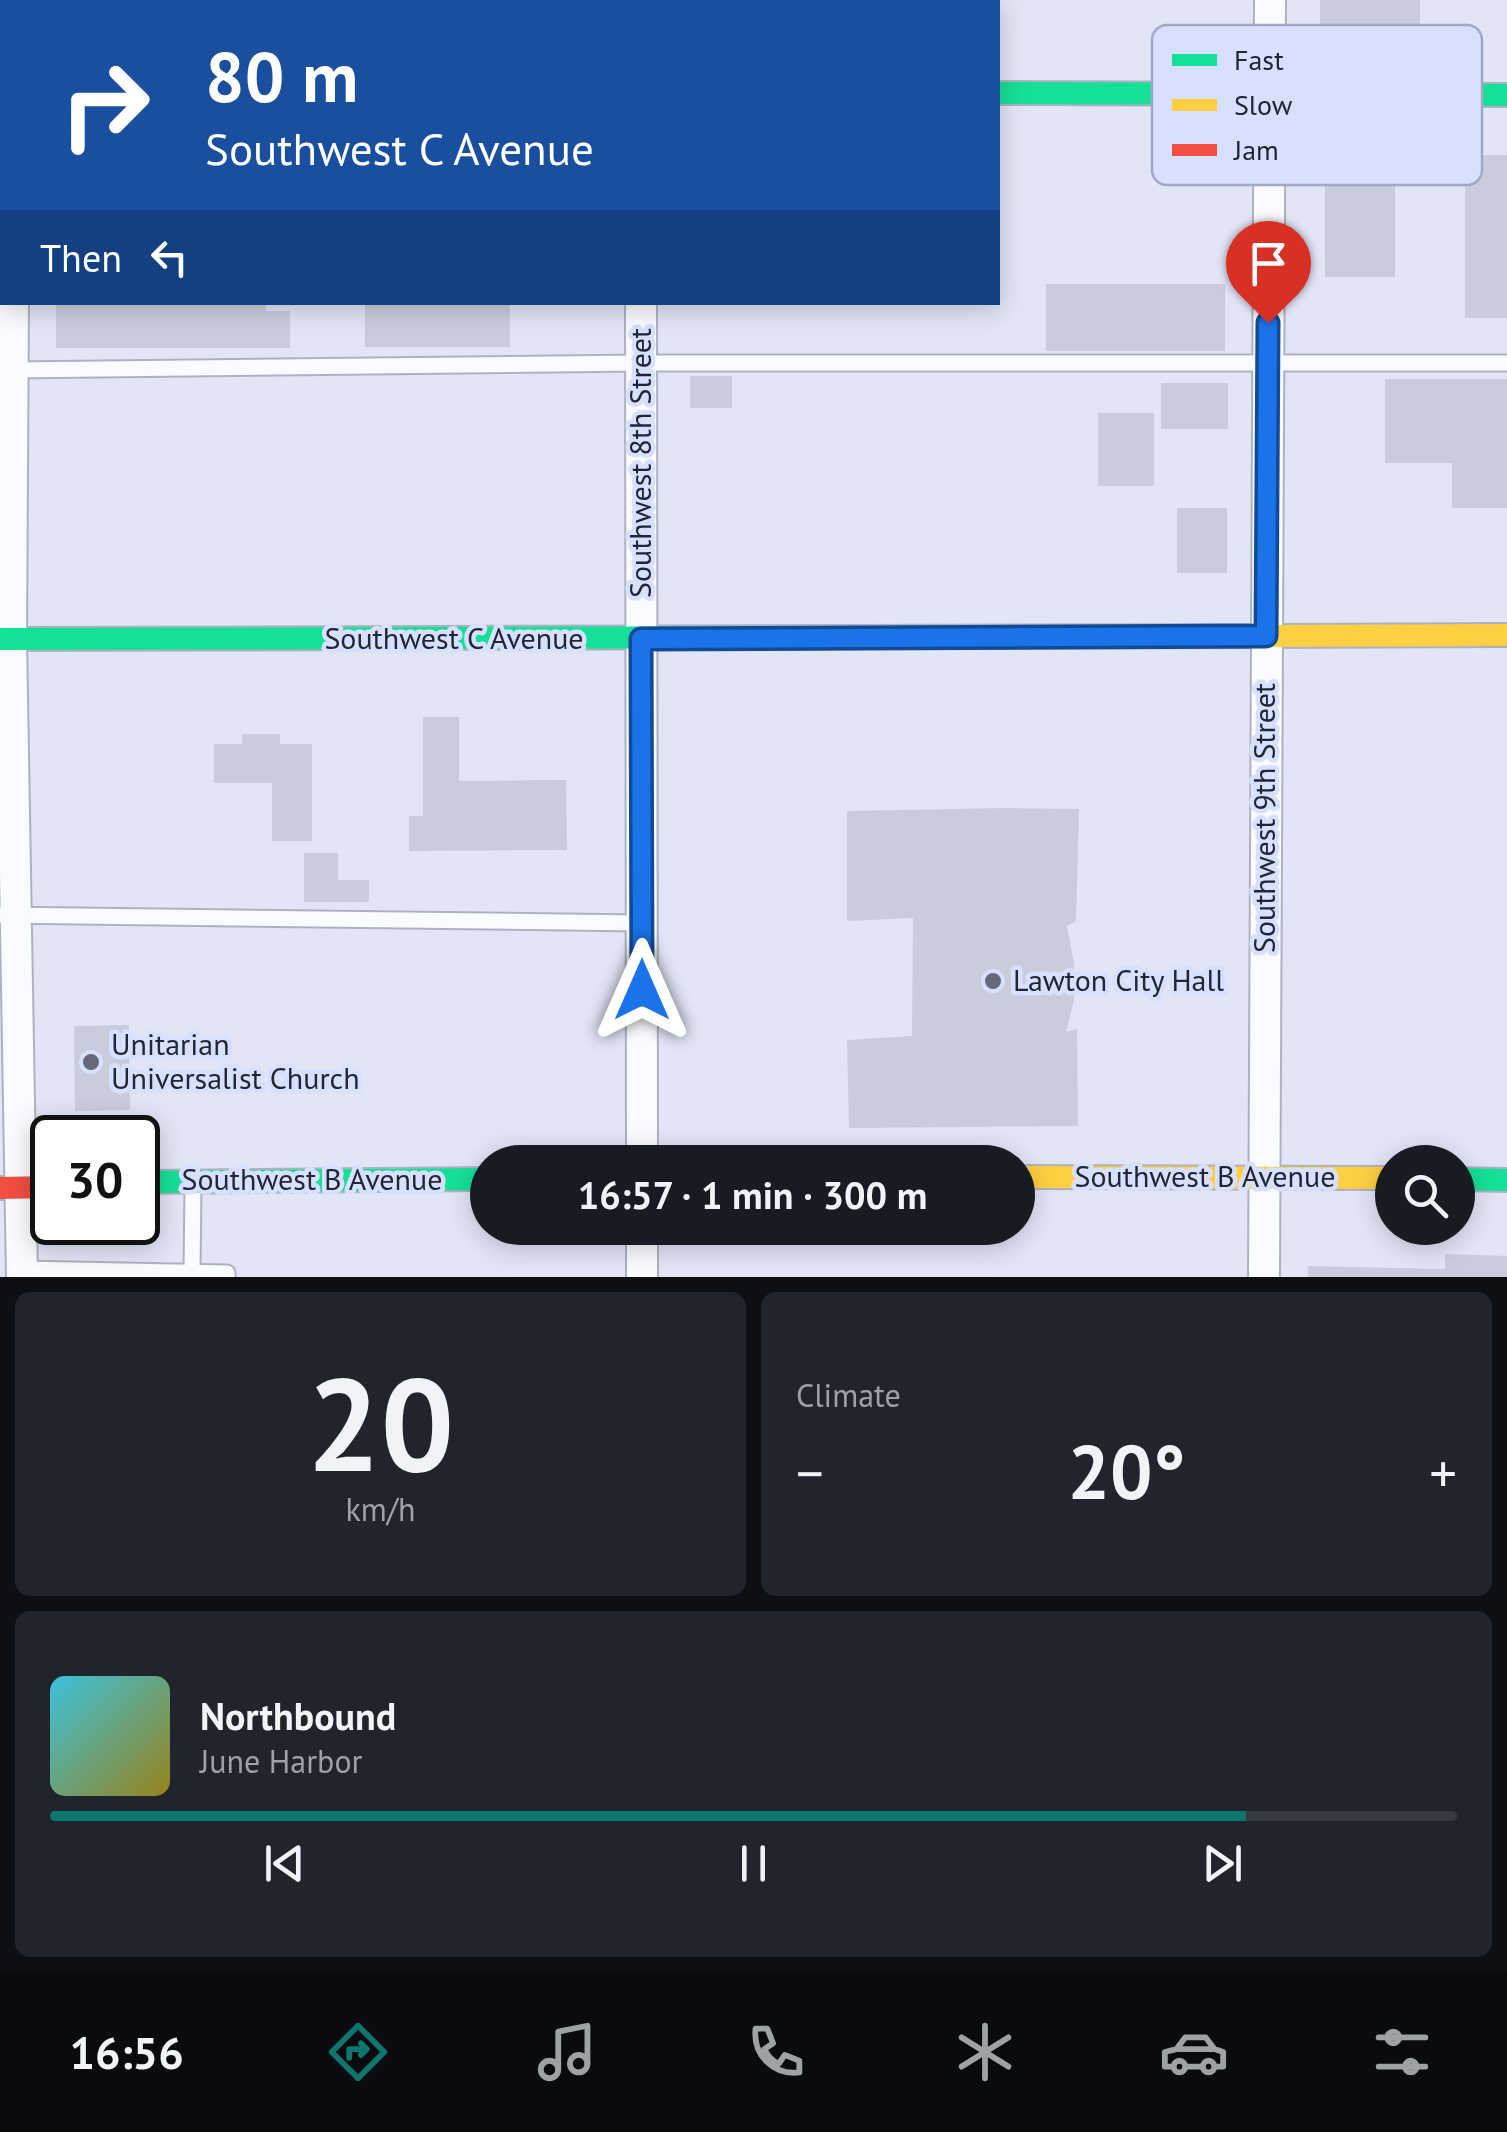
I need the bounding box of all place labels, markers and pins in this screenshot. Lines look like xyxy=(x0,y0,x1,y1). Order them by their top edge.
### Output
pin xyxy=(1226,221,1311,324)
place label: Lawton City Hall xyxy=(1013,960,1224,999)
marker: Lawton City Hall xyxy=(982,970,1004,992)
place label: Unitarian Universalist Church xyxy=(111,1024,360,1097)
marker: Unitarian Universalist Church xyxy=(80,1051,102,1073)

